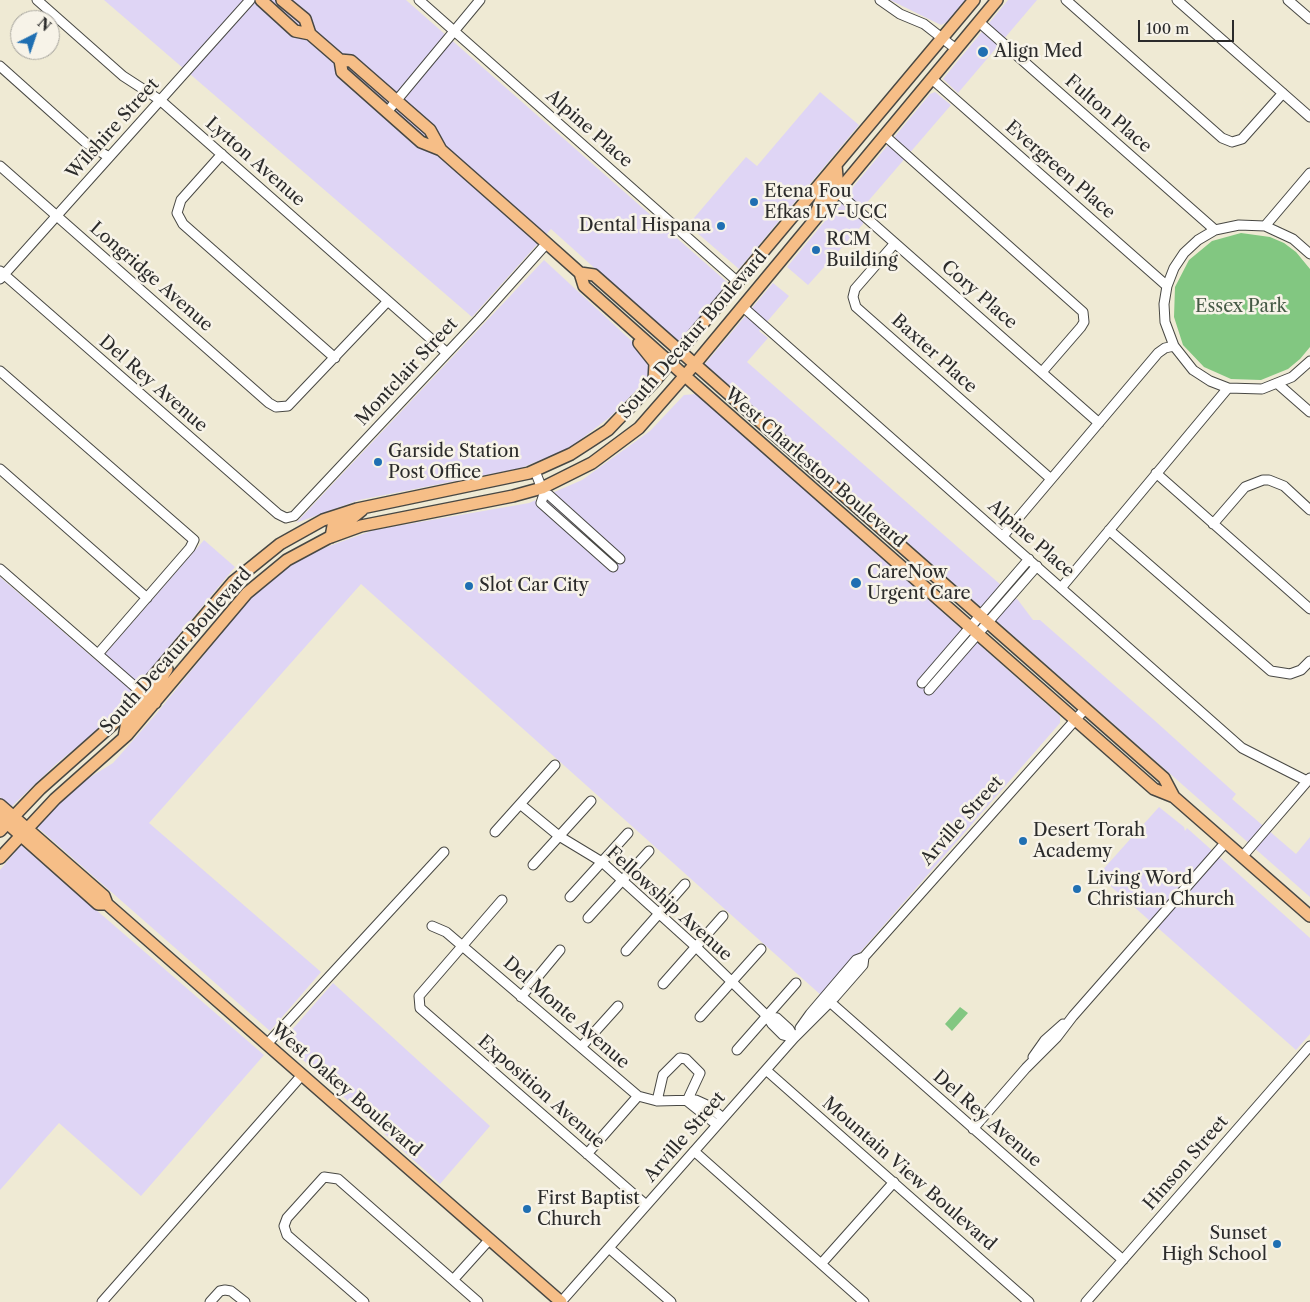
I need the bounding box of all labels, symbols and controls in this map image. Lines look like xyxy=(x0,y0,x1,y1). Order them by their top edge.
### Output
north arrow xyxy=(10,10,60,60)
scale bar xyxy=(1140,10,1236,42)
text: N xyxy=(34,14,55,35)
text: 100 m xyxy=(1146,19,1189,38)
place label: Align Med xyxy=(994,41,1083,63)
marker: Align Med xyxy=(976,45,990,59)
street label: Fulton Place xyxy=(1060,70,1156,158)
street label: Wilshire Street xyxy=(62,74,164,184)
street label: Alpine Place xyxy=(541,86,637,172)
street label: Lytton Avenue xyxy=(201,113,309,211)
street label: Evergreen Place xyxy=(1001,116,1119,224)
place label: Etena Fou Efkas LV-UCC xyxy=(764,181,887,223)
marker: Etena Fou Efkas LV-UCC xyxy=(748,196,760,208)
place label: Dental Hispana xyxy=(579,215,711,237)
street label: Longridge Avenue xyxy=(85,218,217,336)
marker: Dental Hispana xyxy=(715,220,727,232)
place label: RCM Building xyxy=(826,229,898,272)
marker: RCM Building xyxy=(810,244,822,256)
street label: South Decatur Boulevard xyxy=(614,247,772,423)
street label: Cory Place xyxy=(937,256,1021,334)
park label: Essex Park xyxy=(1195,296,1287,318)
street label: Baxter Place xyxy=(887,310,981,398)
street label: Montclair Street xyxy=(352,314,462,430)
street label: Del Rey Avenue xyxy=(94,331,212,437)
street label: West Charleston Boulevard xyxy=(720,383,910,553)
place label: Garside Station Post Office xyxy=(388,441,520,484)
marker: Garside Station Post Office xyxy=(372,456,384,468)
street label: Alpine Place xyxy=(983,496,1079,582)
place label: CareNow Urgent Care xyxy=(867,562,971,604)
street label: South Decatur Boulevard xyxy=(96,564,256,738)
place label: Slot Car City xyxy=(479,575,589,597)
marker: CareNow Urgent Care xyxy=(849,576,863,590)
marker: Slot Car City xyxy=(463,580,475,592)
street label: Arville Street xyxy=(916,772,1008,870)
place label: Desert Torah Academy xyxy=(1033,820,1145,862)
marker: Desert Torah Academy xyxy=(1017,835,1029,847)
street label: Fellowship Avenue xyxy=(602,842,736,966)
place label: Living Word Christian Church xyxy=(1087,868,1235,911)
marker: Living Word Christian Church xyxy=(1071,883,1083,895)
street label: Del Monte Avenue xyxy=(499,952,633,1074)
street label: West Oakey Boulevard xyxy=(266,1019,426,1161)
street label: Exposition Avenue xyxy=(473,1031,609,1153)
street label: Del Rey Avenue xyxy=(928,1066,1046,1172)
street label: Arville Street xyxy=(640,1087,730,1187)
street label: Mountain View Boulevard xyxy=(818,1093,1000,1255)
street label: Hinson Street xyxy=(1139,1111,1233,1215)
place label: First Baptist Church xyxy=(537,1188,640,1230)
marker: First Baptist Church xyxy=(521,1203,533,1215)
place label: Sunset High School xyxy=(1162,1223,1267,1266)
marker: Sunset High School xyxy=(1271,1238,1283,1250)

